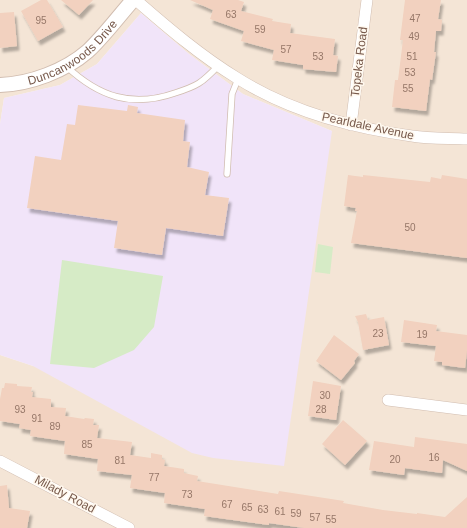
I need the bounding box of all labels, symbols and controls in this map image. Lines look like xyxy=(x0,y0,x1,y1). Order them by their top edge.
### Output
house number: 63 xyxy=(225,9,237,20)
house number: 47 xyxy=(409,13,421,24)
house number: 95 xyxy=(35,15,47,26)
street label: Duncanwoods Drive xyxy=(26,17,120,88)
house number: 59 xyxy=(254,24,266,35)
street label: Topeka Road xyxy=(348,26,370,98)
house number: 49 xyxy=(408,31,420,42)
house number: 57 xyxy=(280,44,292,55)
house number: 53 xyxy=(312,51,324,62)
house number: 51 xyxy=(406,51,418,62)
house number: 53 xyxy=(404,67,416,78)
house number: 55 xyxy=(402,83,414,94)
street label: Pearldale Avenue xyxy=(321,109,416,143)
house number: 50 xyxy=(404,222,416,233)
house number: 23 xyxy=(372,328,384,339)
house number: 19 xyxy=(416,329,428,340)
house number: 30 xyxy=(319,390,331,401)
house number: 93 xyxy=(14,404,26,415)
house number: 28 xyxy=(315,404,327,415)
house number: 91 xyxy=(31,413,43,424)
house number: 89 xyxy=(49,421,61,432)
house number: 85 xyxy=(81,439,93,450)
house number: 16 xyxy=(428,452,440,463)
house number: 20 xyxy=(389,454,401,465)
house number: 81 xyxy=(114,455,126,466)
street label: Milady Road xyxy=(32,472,98,516)
house number: 77 xyxy=(148,472,160,483)
house number: 73 xyxy=(181,489,193,500)
house number: 67 xyxy=(221,499,233,510)
house number: 65 xyxy=(241,502,253,513)
house number: 63 xyxy=(257,504,269,515)
house number: 61 xyxy=(274,506,286,517)
house number: 59 xyxy=(290,508,302,519)
house number: 57 xyxy=(309,512,321,523)
house number: 55 xyxy=(325,514,337,525)

